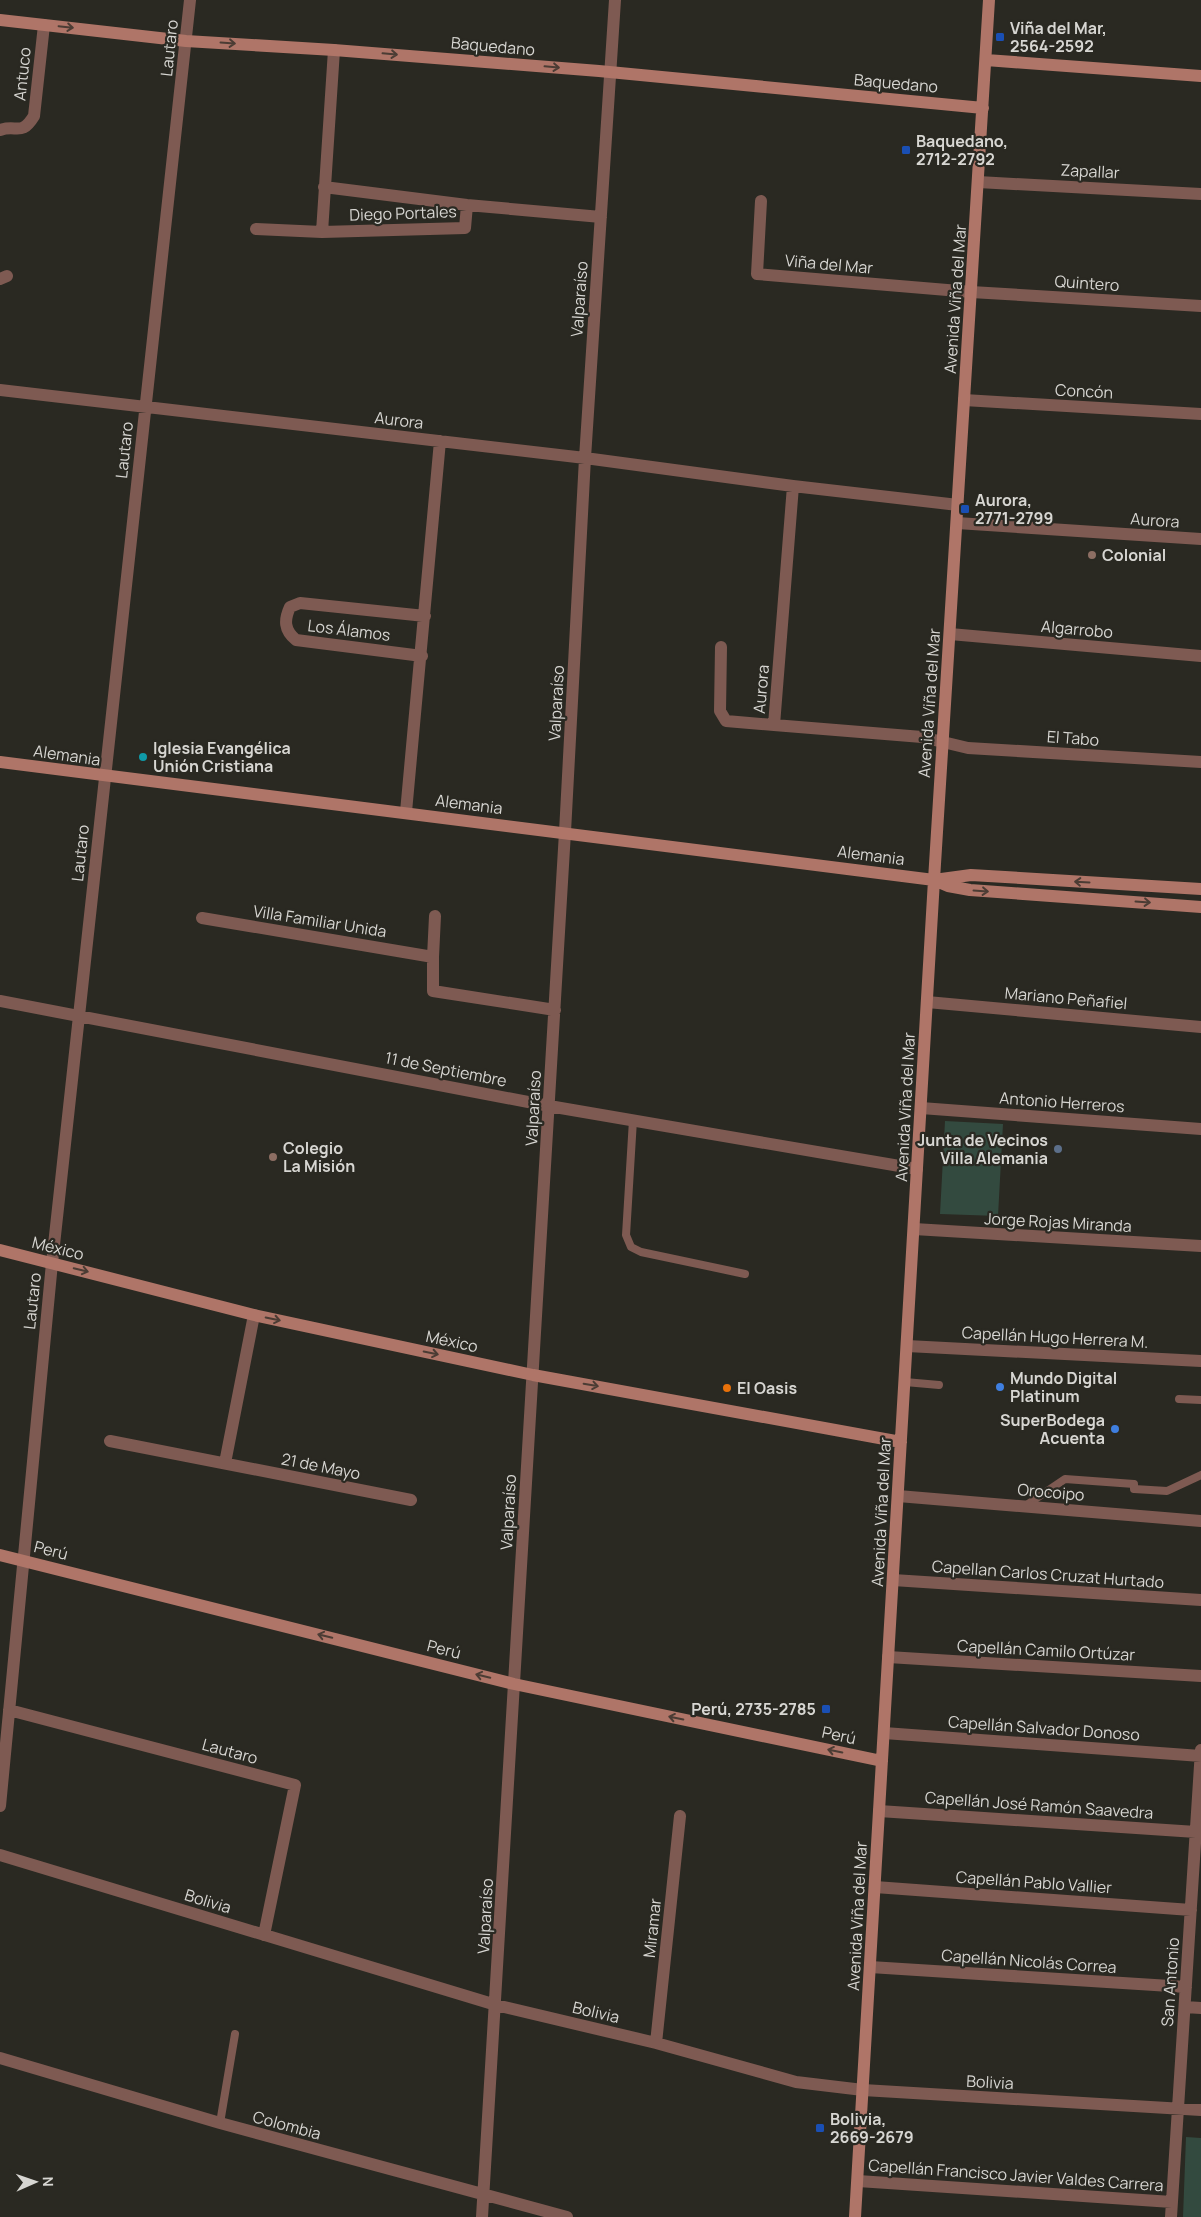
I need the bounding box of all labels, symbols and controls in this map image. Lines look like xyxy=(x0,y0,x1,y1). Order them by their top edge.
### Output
place label: Viña del Mar, 2564-2592 xyxy=(1010,17,1107,57)
street label: Lautaro xyxy=(155,19,183,77)
one-way arrow xyxy=(58,22,74,32)
street label: Baquedano xyxy=(450,31,536,61)
marker: Viña del Mar, 2564-2592 xyxy=(994,31,1006,43)
one-way arrow xyxy=(219,39,235,48)
street label: Antuco xyxy=(8,46,36,102)
one-way arrow xyxy=(381,50,397,59)
one-way arrow xyxy=(543,62,559,72)
street label: Baquedano xyxy=(853,68,939,98)
place label: Baquedano, 2712-2792 xyxy=(916,130,1008,170)
marker: Baquedano, 2712-2792 xyxy=(900,144,912,156)
street label: Zapallar xyxy=(1060,158,1120,184)
street label: Diego Portales xyxy=(349,200,457,226)
street label: Avenida Viña del Mar xyxy=(939,223,971,374)
street label: Viña del Mar xyxy=(784,249,874,279)
street label: Valparaíso xyxy=(565,260,593,338)
street label: Quintero xyxy=(1054,270,1120,296)
street label: Concón xyxy=(1054,378,1114,404)
street label: Aurora xyxy=(373,406,425,434)
street label: Lautaro xyxy=(110,421,138,479)
place label: Aurora, 2771-2799 xyxy=(975,489,1053,529)
marker: Aurora, 2771-2799 xyxy=(959,503,971,515)
street label: Aurora xyxy=(1130,507,1180,533)
place label: Colonial xyxy=(1102,544,1166,566)
marker: Colonial xyxy=(1086,549,1098,561)
street label: Los Álamos xyxy=(306,614,392,646)
street label: Algarrobo xyxy=(1040,615,1114,643)
street label: Avenida Viña del Mar xyxy=(913,627,945,778)
street label: Aurora xyxy=(748,664,774,714)
street label: Valparaíso xyxy=(543,665,569,741)
street label: El Tabo xyxy=(1046,725,1100,751)
place label: Iglesia Evangélica Unión Cristiana xyxy=(153,737,291,777)
street label: Alemania xyxy=(32,739,102,771)
marker: Iglesia Evangélica Unión Cristiana xyxy=(137,751,149,763)
street label: Alemania xyxy=(434,789,504,819)
street label: Lautaro xyxy=(66,824,94,882)
street label: Alemania xyxy=(836,840,906,870)
one-way arrow xyxy=(1075,877,1091,886)
one-way arrow xyxy=(973,886,989,895)
one-way arrow xyxy=(1135,898,1151,907)
street label: Villa Familiar Unida xyxy=(252,900,388,942)
street label: Mariano Peñafiel xyxy=(1004,982,1128,1014)
street label: Avenida Viña del Mar xyxy=(890,1031,920,1182)
street label: 11 de Septiembre xyxy=(383,1046,509,1092)
street label: Valparaíso xyxy=(520,1070,546,1146)
street label: Antonio Herreros xyxy=(999,1087,1125,1117)
place label: Junta de Vecinos Villa Alemania xyxy=(917,1129,1048,1169)
place label: Colegio La Misión xyxy=(283,1137,355,1177)
marker: Junta de Vecinos Villa Alemania xyxy=(1052,1143,1064,1155)
marker: Colegio La Misión xyxy=(267,1151,279,1163)
street label: Jorge Rojas Miranda xyxy=(984,1207,1132,1237)
street label: México xyxy=(30,1231,86,1265)
one-way arrow xyxy=(73,1266,89,1275)
street label: Lautaro xyxy=(18,1272,46,1330)
one-way arrow xyxy=(264,1315,280,1324)
street label: Capellán Hugo Herrera M. xyxy=(961,1321,1149,1353)
street label: México xyxy=(424,1325,480,1357)
one-way arrow xyxy=(423,1349,439,1358)
place label: Mundo Digital Platinum xyxy=(1010,1367,1117,1407)
place label: El Oasis xyxy=(737,1377,797,1399)
one-way arrow xyxy=(582,1381,598,1391)
marker: Mundo Digital Platinum xyxy=(994,1381,1006,1393)
marker: El Oasis xyxy=(721,1382,733,1394)
place label: SuperBodega Acuenta xyxy=(1000,1409,1105,1449)
marker: SuperBodega Acuenta xyxy=(1109,1423,1121,1435)
street label: Avenida Viña del Mar xyxy=(866,1436,896,1587)
street label: 21 de Mayo xyxy=(280,1448,362,1484)
street label: Valparaíso xyxy=(495,1474,521,1550)
street label: Orocoipo xyxy=(1016,1478,1086,1506)
street label: Perú xyxy=(32,1535,70,1565)
street label: Capellan Carlos Cruzat Hurtado xyxy=(931,1555,1165,1593)
one-way arrow xyxy=(318,1631,334,1640)
street label: Perú xyxy=(425,1634,463,1664)
street label: Capellán Camilo Ortúzar xyxy=(956,1634,1136,1666)
one-way arrow xyxy=(475,1671,491,1680)
place label: Perú, 2735-2785 xyxy=(691,1698,816,1720)
marker: Perú, 2735-2785 xyxy=(820,1703,832,1715)
street label: Capellán Salvador Donoso xyxy=(947,1710,1141,1746)
one-way arrow xyxy=(668,1713,684,1722)
street label: Perú xyxy=(820,1721,858,1749)
street label: Lautaro xyxy=(200,1733,260,1769)
one-way arrow xyxy=(827,1746,843,1755)
street label: Capellán José Ramón Saavedra xyxy=(924,1786,1154,1824)
street label: Avenida Viña del Mar xyxy=(842,1840,872,1991)
street label: Capellán Pablo Vallier xyxy=(955,1866,1113,1898)
street label: Valparaíso xyxy=(472,1878,498,1954)
street label: Bolivia xyxy=(182,1884,234,1918)
street label: Miramar xyxy=(638,1897,666,1959)
street label: San Antonio xyxy=(1156,1937,1184,2027)
street label: Capellán Nicolás Correa xyxy=(941,1944,1117,1978)
street label: Bolivia xyxy=(570,1996,622,2028)
street label: Bolivia xyxy=(966,2070,1014,2094)
street label: Colombia xyxy=(250,2105,324,2145)
place label: Bolivia, 2669-2679 xyxy=(830,2108,914,2148)
marker: Bolivia, 2669-2679 xyxy=(814,2122,826,2134)
street label: Capellán Francisco Javier Valdes Carrera xyxy=(868,2154,1164,2196)
north arrow xyxy=(10,2157,60,2207)
text: N xyxy=(39,2176,58,2187)

